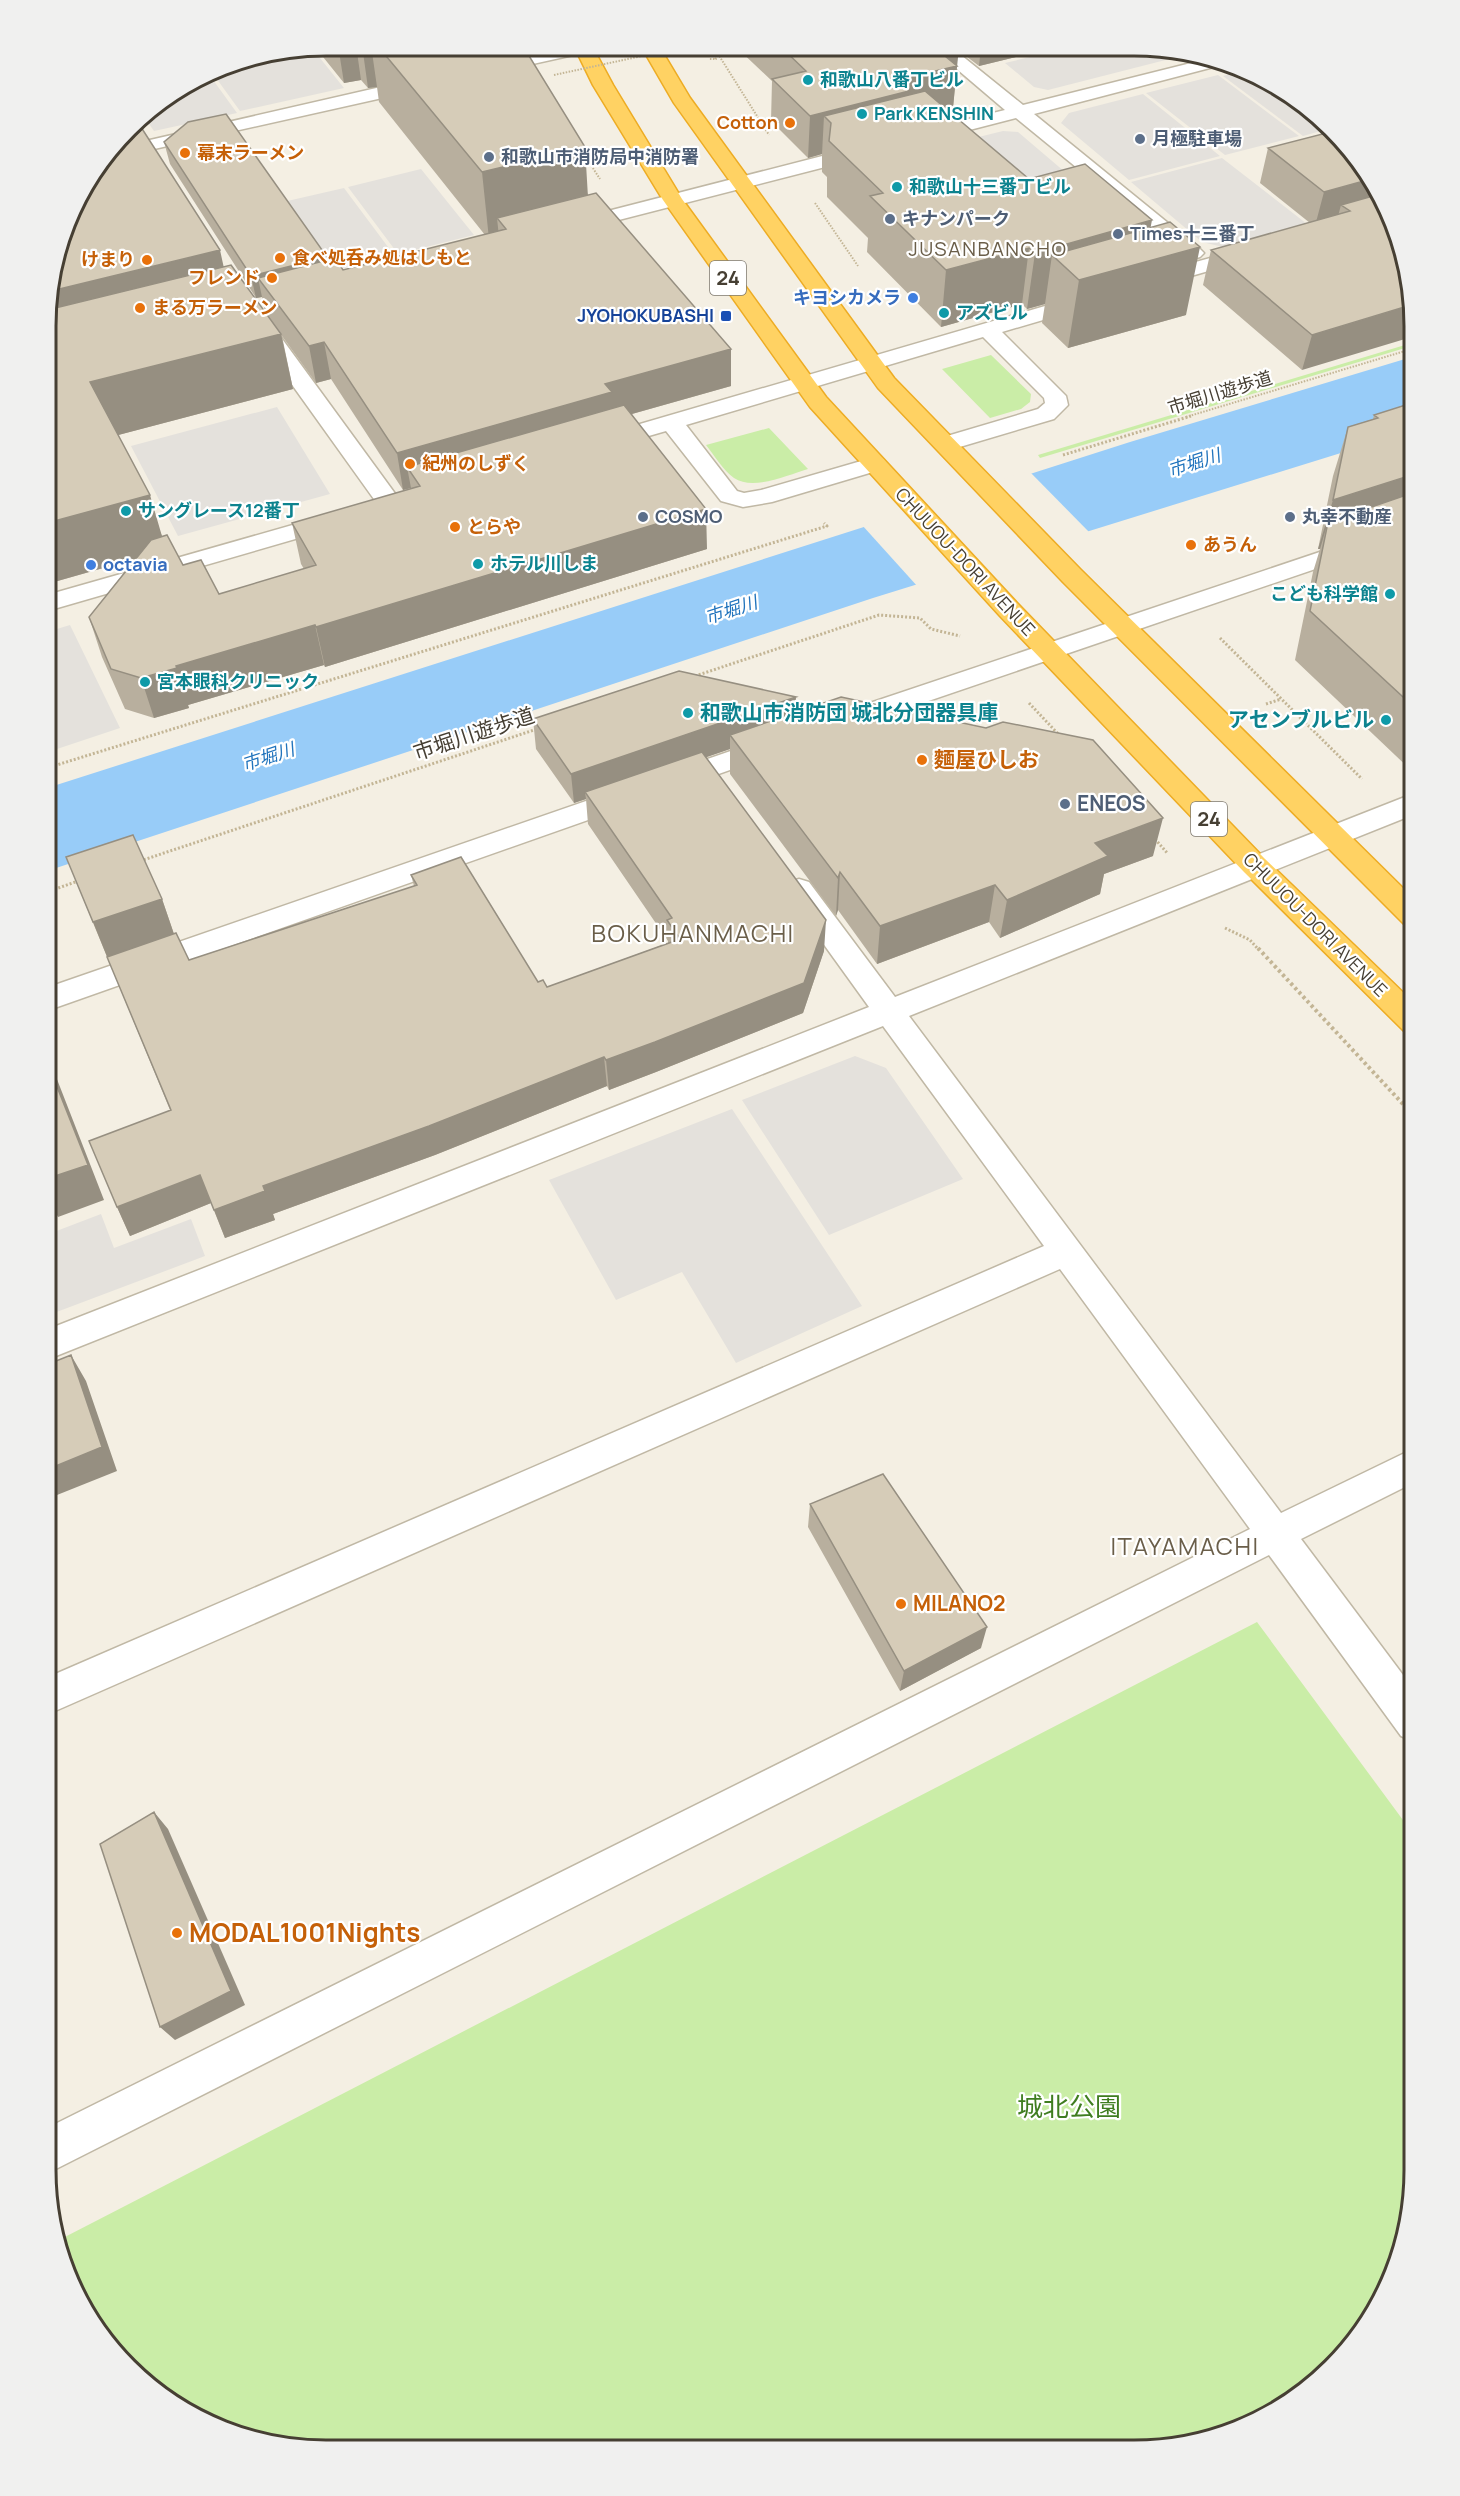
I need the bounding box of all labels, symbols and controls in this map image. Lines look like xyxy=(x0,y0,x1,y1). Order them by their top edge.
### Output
place label: 和歌山八番丁ビル xyxy=(820,67,964,91)
marker: 和歌山八番丁ビル xyxy=(801,73,815,87)
place label: Park KENSHIN xyxy=(874,101,994,125)
marker: Park KENSHIN xyxy=(855,107,869,121)
place label: Cotton xyxy=(717,110,778,134)
marker: Cotton xyxy=(783,116,797,130)
place label: 月極駐車場 xyxy=(1152,126,1242,150)
marker: 月極駐車場 xyxy=(1133,132,1147,146)
place label: 幕末ラーメン xyxy=(197,140,304,164)
place label: 和歌山市消防局中消防署 xyxy=(501,144,699,168)
marker: 幕末ラーメン xyxy=(178,146,192,160)
marker: 和歌山市消防局中消防署 xyxy=(482,150,496,164)
place label: 和歌山十三番丁ビル xyxy=(909,174,1071,198)
marker: 和歌山十三番丁ビル xyxy=(890,180,904,194)
place label: キナンパーク xyxy=(902,206,1010,230)
marker: キナンパーク xyxy=(883,212,897,226)
place label: Times十三番丁 xyxy=(1130,221,1255,245)
marker: Times十三番丁 xyxy=(1111,227,1125,241)
district label: JUSANBANCHO xyxy=(909,235,1068,262)
place label: 食べ処呑み処はしもと xyxy=(292,245,472,269)
place label: けまり xyxy=(81,247,135,271)
marker: 食べ処呑み処はしもと xyxy=(273,251,287,265)
marker: けまり xyxy=(140,253,154,267)
road number: 24 xyxy=(710,261,746,295)
place label: フレンド xyxy=(188,265,260,289)
marker: フレンド xyxy=(265,271,279,285)
place label: キヨシカメラ xyxy=(793,285,901,309)
marker: キヨシカメラ xyxy=(906,291,920,305)
place label: まる万ラーメン xyxy=(152,295,277,319)
place label: アズビル xyxy=(956,300,1028,324)
marker: まる万ラーメン xyxy=(133,301,147,315)
place label: JYOHOKUBASHI xyxy=(577,303,714,327)
marker: アズビル xyxy=(937,306,951,320)
marker: JYOHOKUBASHI xyxy=(719,309,733,323)
street label: 市堀川遊歩道 xyxy=(1165,365,1275,419)
water label: 市堀川 xyxy=(1164,442,1225,482)
place label: 紀州のしずく xyxy=(422,451,530,475)
marker: 紀州のしずく xyxy=(403,457,417,471)
street label: CHUUOU-DORI AVENUE xyxy=(891,482,1041,641)
place label: サングレース12番丁 xyxy=(138,498,300,522)
marker: サングレース12番丁 xyxy=(119,504,133,518)
place label: COSMO xyxy=(655,504,723,528)
place label: 丸幸不動産 xyxy=(1302,504,1392,528)
marker: COSMO xyxy=(636,510,650,524)
marker: 丸幸不動産 xyxy=(1283,510,1297,524)
place label: とらや xyxy=(467,514,521,538)
marker: とらや xyxy=(448,520,462,534)
place label: あうん xyxy=(1203,532,1257,556)
marker: あうん xyxy=(1184,538,1198,552)
place label: ホテル川しま xyxy=(490,551,598,575)
place label: octavia xyxy=(103,552,168,576)
marker: ホテル川しま xyxy=(471,557,485,571)
marker: octavia xyxy=(84,558,98,572)
place label: こども科学館 xyxy=(1270,581,1378,605)
marker: こども科学館 xyxy=(1383,587,1397,601)
water label: 市堀川 xyxy=(701,589,762,629)
place label: 宮本眼科クリニック xyxy=(157,669,319,693)
marker: 宮本眼科クリニック xyxy=(138,675,152,689)
place label: 和歌山市消防団 城北分団器具庫 xyxy=(700,698,998,726)
street label: 市堀川遊歩道 xyxy=(409,700,538,766)
place label: アセンブルビル xyxy=(1228,705,1374,733)
marker: 和歌山市消防団 城北分団器具庫 xyxy=(681,706,695,720)
marker: アセンブルビル xyxy=(1379,713,1393,727)
water label: 市堀川 xyxy=(238,736,299,776)
place label: 麵屋ひしお xyxy=(934,745,1039,773)
marker: 麵屋ひしお xyxy=(915,753,929,767)
place label: ENEOS xyxy=(1077,789,1146,817)
marker: ENEOS xyxy=(1058,797,1072,811)
road number: 24 xyxy=(1191,802,1227,836)
street label: CHUUOU-DORI AVENUE xyxy=(1238,847,1393,1002)
district label: BOKUHANMACHI xyxy=(591,916,795,949)
district label: ITAYAMACHI xyxy=(1110,1529,1260,1562)
place label: MILANO2 xyxy=(913,1589,1005,1617)
marker: MILANO2 xyxy=(894,1597,908,1611)
place label: MODAL1001Nights xyxy=(189,1914,420,1950)
marker: MODAL1001Nights xyxy=(170,1926,184,1940)
park label: 城北公園 xyxy=(1017,2088,1121,2124)

